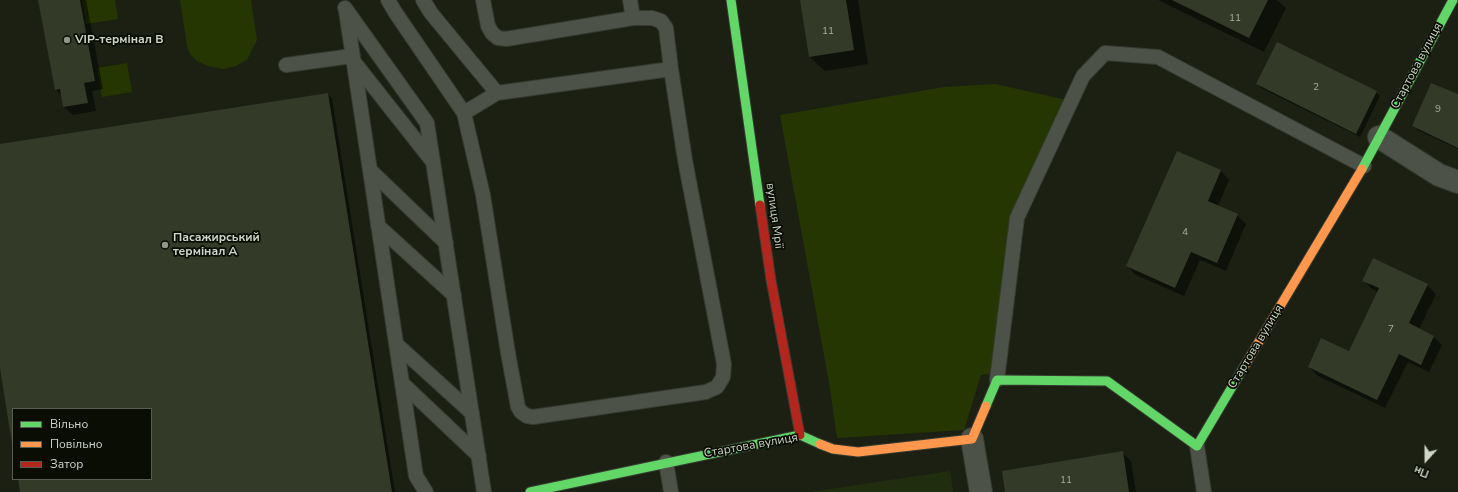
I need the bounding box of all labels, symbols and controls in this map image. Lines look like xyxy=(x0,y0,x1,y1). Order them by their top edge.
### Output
house number: 11 xyxy=(1229,13,1241,25)
street label: Стартова вулиця xyxy=(1388,21,1446,111)
house number: 11 xyxy=(822,26,834,38)
place label: VIP-термінал B xyxy=(75,33,163,47)
marker: VIP-термінал B xyxy=(62,35,72,45)
house number: 2 xyxy=(1313,82,1319,94)
house number: 9 xyxy=(1435,104,1441,116)
street label: вулиця Мрії xyxy=(762,182,786,250)
house number: 4 xyxy=(1182,227,1188,239)
place label: Пасажирський термінал A xyxy=(173,231,260,259)
marker: Пасажирський термінал A xyxy=(160,240,170,250)
street label: Стартова вулиця xyxy=(1225,302,1287,392)
house number: 7 xyxy=(1388,324,1394,336)
legend xyxy=(12,408,152,480)
text: Вільно xyxy=(50,416,88,432)
street label: Стартова вулиця xyxy=(703,431,799,461)
text: Повільно xyxy=(50,436,103,452)
north arrow xyxy=(1406,440,1446,480)
text: Затор xyxy=(50,456,83,472)
text: Пн xyxy=(1412,462,1431,481)
house number: 11 xyxy=(1060,475,1072,487)

